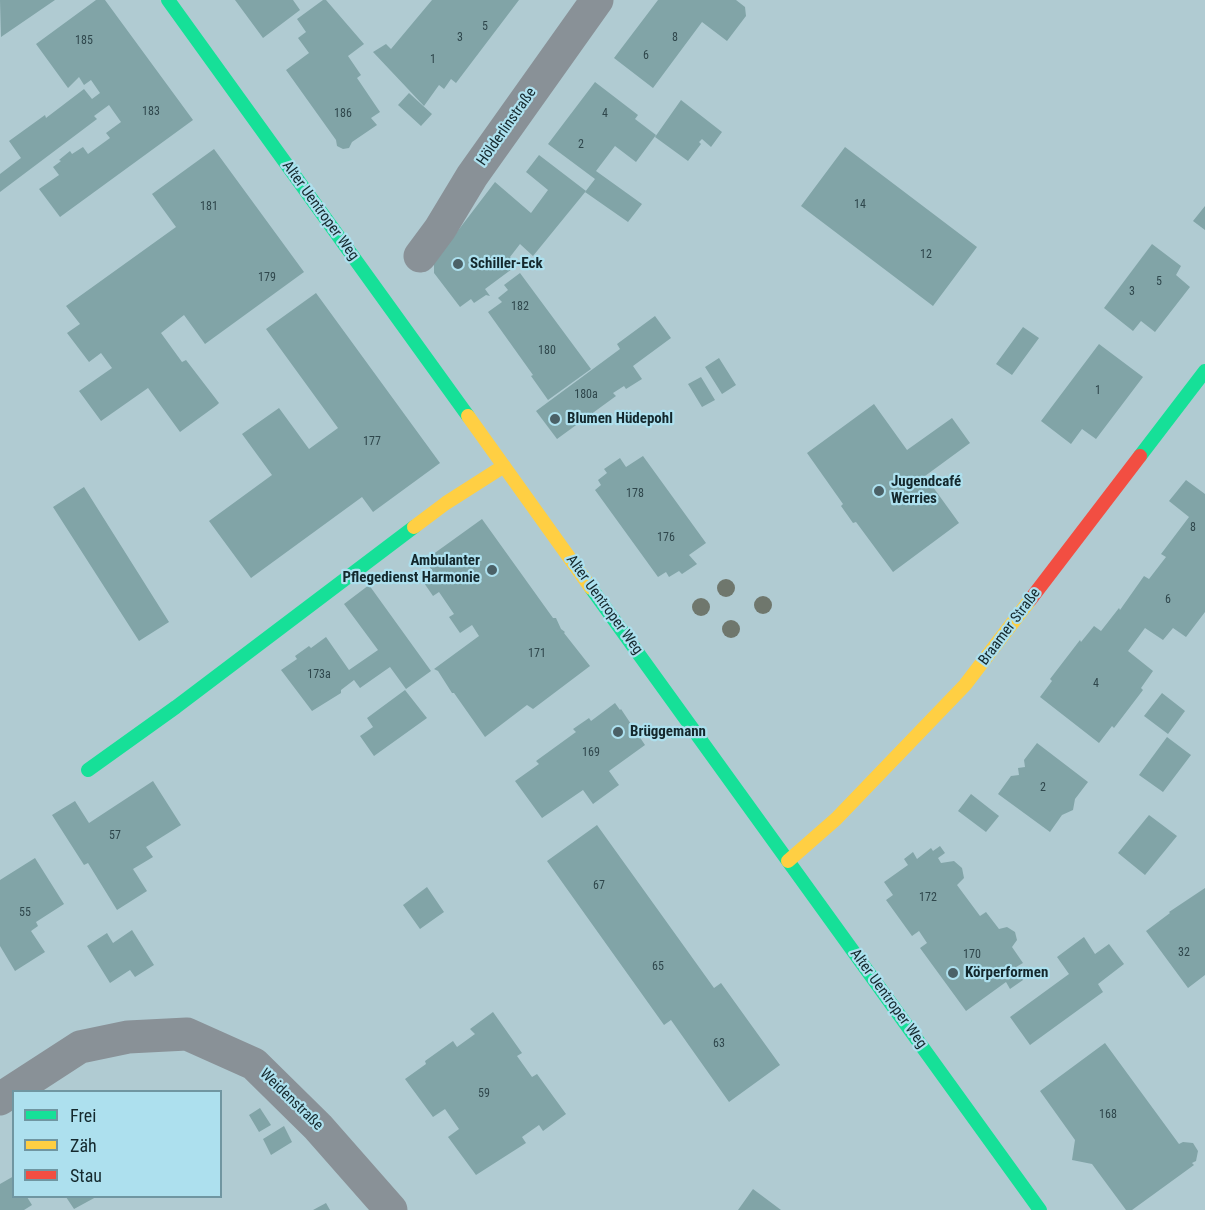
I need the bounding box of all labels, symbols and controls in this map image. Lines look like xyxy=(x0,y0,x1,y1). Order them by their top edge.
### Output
house number: 5 xyxy=(482,20,488,34)
house number: 3 xyxy=(457,31,463,45)
house number: 8 xyxy=(672,31,678,45)
house number: 185 xyxy=(75,34,93,48)
house number: 6 xyxy=(643,49,649,63)
house number: 1 xyxy=(430,53,436,67)
street label: Hölderlinstraße xyxy=(474,85,540,169)
house number: 183 xyxy=(142,105,160,119)
house number: 186 xyxy=(334,107,352,121)
house number: 4 xyxy=(602,107,608,121)
house number: 2 xyxy=(578,138,584,152)
street label: Alter Uentroper Weg xyxy=(278,158,362,264)
house number: 14 xyxy=(854,198,866,212)
house number: 181 xyxy=(200,200,218,214)
house number: 12 xyxy=(920,248,932,262)
place label: Schiller-Eck xyxy=(470,255,543,273)
marker: Schiller-Eck xyxy=(451,257,465,271)
house number: 179 xyxy=(258,271,276,285)
house number: 5 xyxy=(1156,275,1162,289)
house number: 3 xyxy=(1129,285,1135,299)
house number: 182 xyxy=(511,300,529,314)
house number: 180 xyxy=(538,344,556,358)
house number: 1 xyxy=(1095,384,1101,398)
house number: 180a xyxy=(574,388,598,402)
place label: Blumen Hüdepohl xyxy=(567,410,673,428)
marker: Blumen Hüdepohl xyxy=(548,412,562,426)
house number: 177 xyxy=(363,435,381,449)
place label: Jugendcafé Werries xyxy=(891,473,961,508)
marker: Jugendcafé Werries xyxy=(872,484,886,498)
house number: 178 xyxy=(626,487,644,501)
house number: 8 xyxy=(1190,521,1196,535)
house number: 176 xyxy=(657,531,675,545)
place label: Ambulanter Pflegedienst Harmonie xyxy=(343,552,480,587)
street label: Alter Uentroper Weg xyxy=(562,552,646,658)
marker: Ambulanter Pflegedienst Harmonie xyxy=(485,563,499,577)
street label: Braamer Straße xyxy=(975,585,1045,669)
house number: 6 xyxy=(1165,593,1171,607)
house number: 171 xyxy=(528,647,546,661)
house number: 173a xyxy=(307,668,331,682)
house number: 4 xyxy=(1093,677,1099,691)
place label: Brüggemann xyxy=(630,723,706,741)
marker: Brüggemann xyxy=(611,725,625,739)
house number: 169 xyxy=(582,746,600,760)
house number: 2 xyxy=(1040,781,1046,795)
house number: 57 xyxy=(109,829,121,843)
house number: 67 xyxy=(593,879,605,893)
house number: 172 xyxy=(919,891,937,905)
house number: 55 xyxy=(19,906,31,920)
street label: Alter Uentroper Weg xyxy=(846,946,930,1052)
house number: 32 xyxy=(1178,946,1190,960)
house number: 170 xyxy=(963,948,981,962)
house number: 65 xyxy=(652,960,664,974)
place label: Körperformen xyxy=(965,964,1048,982)
marker: Körperformen xyxy=(946,966,960,980)
house number: 63 xyxy=(713,1037,725,1051)
street label: Weidenstraße xyxy=(256,1065,326,1135)
house number: 59 xyxy=(478,1087,490,1101)
legend xyxy=(12,1090,222,1198)
text: Frei xyxy=(70,1105,96,1126)
house number: 168 xyxy=(1099,1108,1117,1122)
text: Zäh xyxy=(70,1135,97,1156)
text: Stau xyxy=(70,1165,102,1186)

